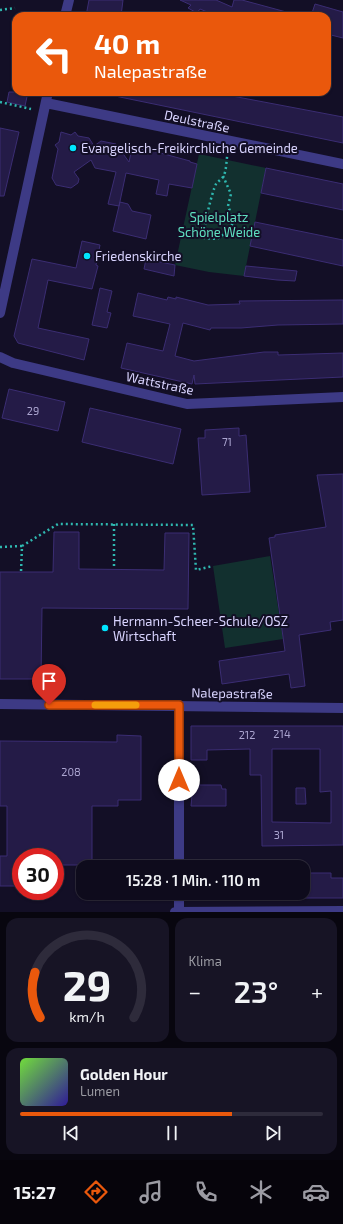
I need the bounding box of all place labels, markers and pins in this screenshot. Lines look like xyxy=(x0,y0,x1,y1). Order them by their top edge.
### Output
place label: Evangelisch-Freikirchliche Gemeinde xyxy=(81,140,298,156)
marker: Evangelisch-Freikirchliche Gemeinde xyxy=(68,143,78,153)
place label: Friedenskirche xyxy=(95,248,182,264)
marker: Friedenskirche xyxy=(82,251,92,261)
place label: Hermann-Scheer-Schule/OSZ Wirtschaft xyxy=(113,613,288,644)
marker: Hermann-Scheer-Schule/OSZ Wirtschaft xyxy=(100,623,110,633)
pin xyxy=(32,664,66,705)

